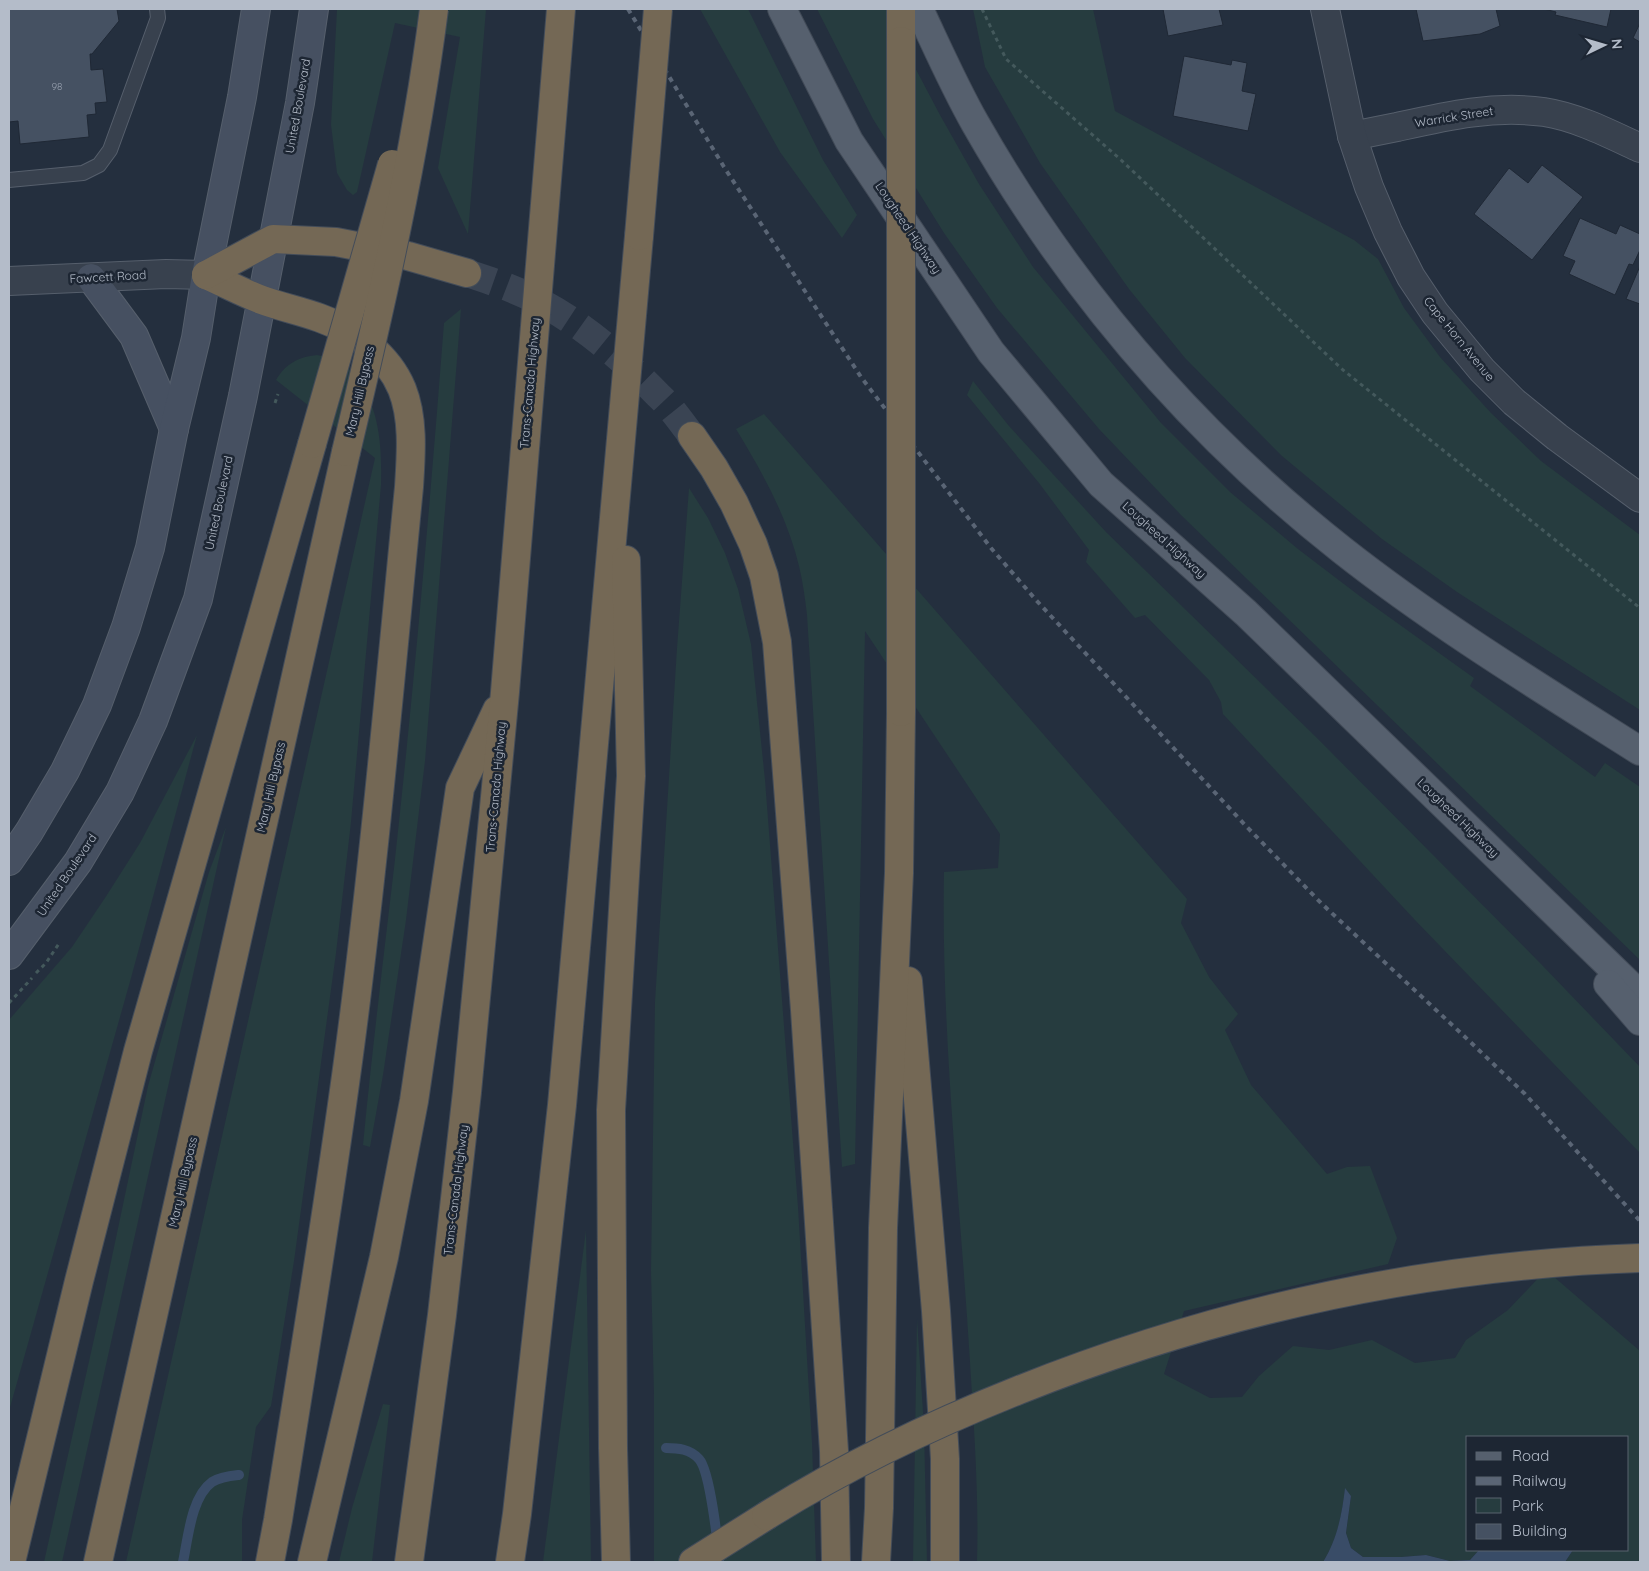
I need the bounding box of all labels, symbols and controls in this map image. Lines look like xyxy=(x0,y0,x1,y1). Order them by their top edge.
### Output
north arrow xyxy=(1579,20,1629,70)
text: N xyxy=(1608,38,1626,50)
street label: United Boulevard xyxy=(282,57,313,154)
house number: 98 xyxy=(52,80,62,93)
street label: Warrick Street xyxy=(1414,103,1494,130)
street label: Lougheed Highway xyxy=(872,179,945,276)
street label: Fawcett Road xyxy=(69,267,147,286)
street label: Cape Horn Avenue xyxy=(1421,293,1498,384)
street label: Trans-Canada Highway xyxy=(516,317,543,449)
street label: Mary Hill Bypass xyxy=(342,344,377,438)
street label: United Boulevard xyxy=(201,454,236,551)
street label: Lougheed Highway xyxy=(1119,498,1209,581)
street label: Trans-Canada Highway xyxy=(482,721,509,853)
street label: Mary Hill Bypass xyxy=(253,740,288,834)
street label: Lougheed Highway xyxy=(1414,775,1502,860)
street label: United Boulevard xyxy=(34,831,100,919)
street label: Trans-Canada Highway xyxy=(440,1124,471,1256)
street label: Mary Hill Bypass xyxy=(165,1135,200,1229)
legend xyxy=(1466,1436,1629,1551)
text: Road xyxy=(1512,1446,1549,1465)
text: Railway xyxy=(1512,1471,1567,1490)
text: Park xyxy=(1512,1496,1544,1515)
text: Building xyxy=(1512,1521,1567,1540)

